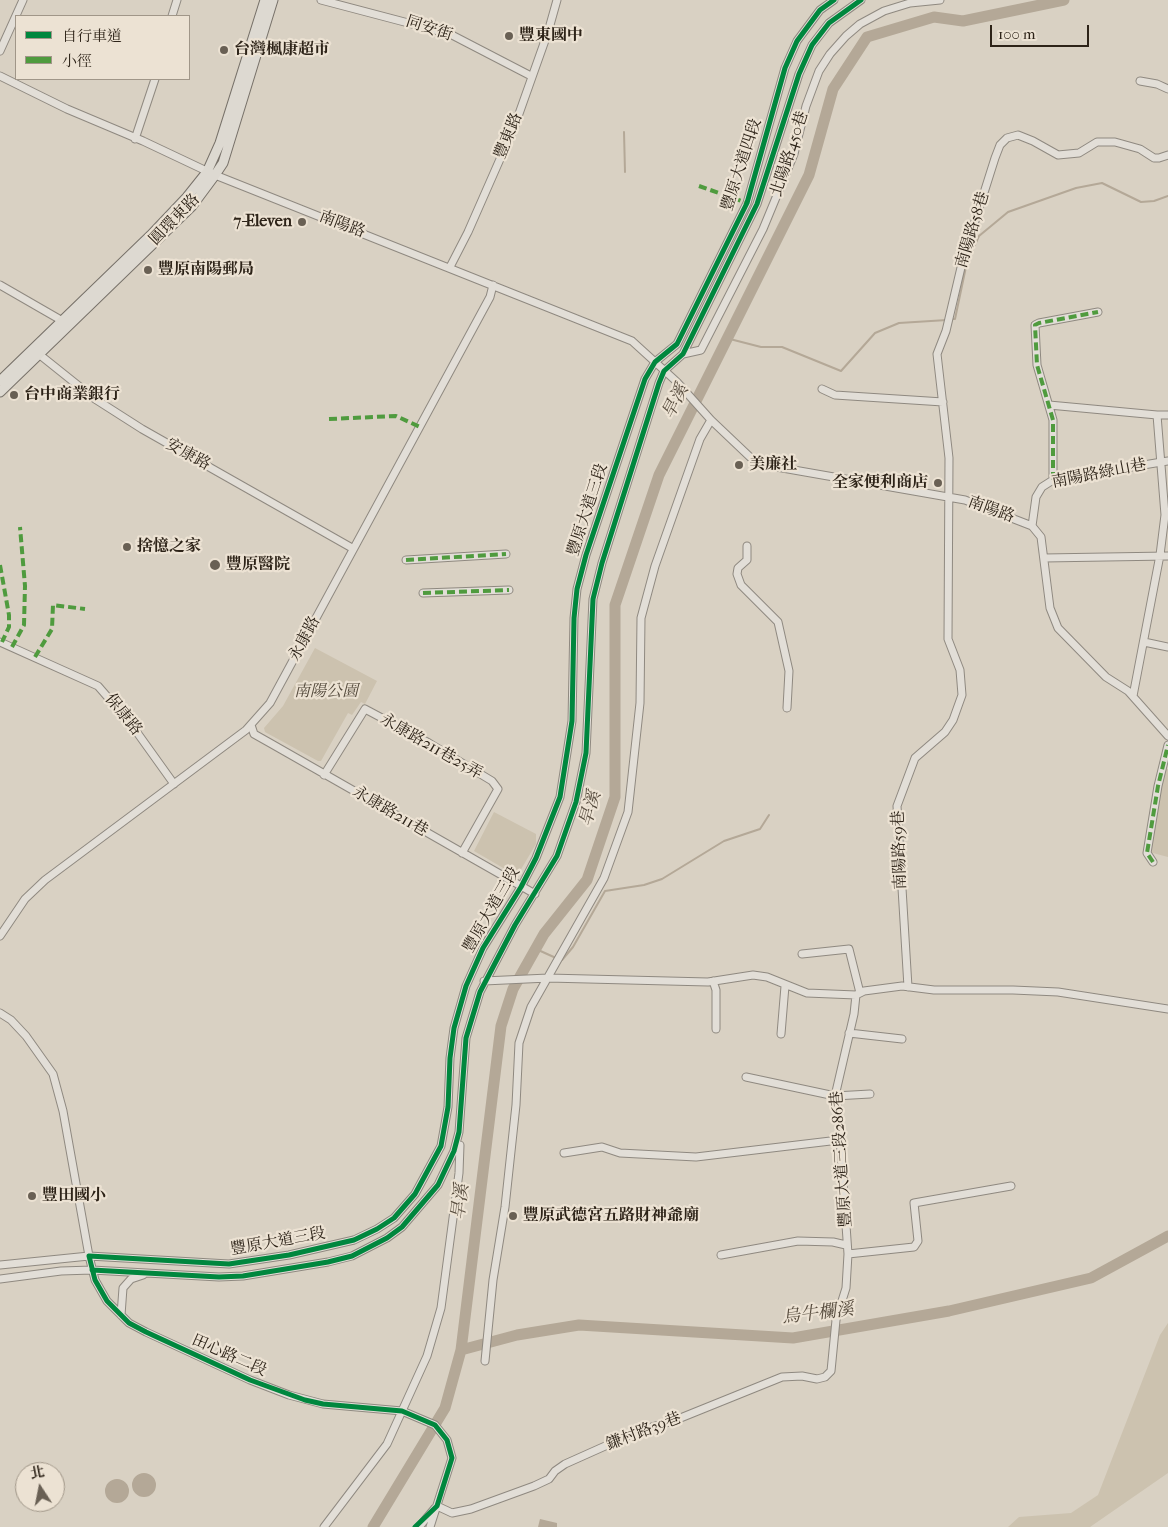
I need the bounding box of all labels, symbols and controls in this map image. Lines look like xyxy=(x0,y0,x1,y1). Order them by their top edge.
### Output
street label: 同安街 xyxy=(403,12,455,46)
legend xyxy=(15,15,190,80)
scale bar xyxy=(993,15,1092,47)
text: 100 m xyxy=(998,25,1036,43)
place label: 豐東國中 xyxy=(519,26,583,46)
text: 自行車道 xyxy=(62,27,122,45)
marker: 豐東國中 xyxy=(503,30,515,42)
place label: 台灣楓康超市 xyxy=(234,40,330,60)
marker: 台灣楓康超市 xyxy=(218,44,230,56)
text: 小徑 xyxy=(62,52,92,70)
street label: 北陽路450巷 xyxy=(767,109,813,199)
street label: 豐東路 xyxy=(491,110,527,162)
street label: 豐原大道四段 xyxy=(718,116,766,214)
street label: 南陽路58巷 xyxy=(952,189,994,271)
street label: 圓環東路 xyxy=(146,190,204,250)
street label: 南陽路 xyxy=(316,207,368,243)
place label: 7-Eleven xyxy=(233,212,292,232)
marker: 7-Eleven xyxy=(296,216,308,228)
place label: 豐原南陽郵局 xyxy=(158,260,254,280)
marker: 豐原南陽郵局 xyxy=(142,264,154,276)
water label: 旱溪 xyxy=(658,381,694,423)
place label: 台中商業銀行 xyxy=(24,385,120,405)
marker: 台中商業銀行 xyxy=(8,389,20,401)
street label: 安康路 xyxy=(162,435,214,475)
place label: 美廉社 xyxy=(749,455,797,475)
street label: 南陽路綠山巷 xyxy=(1050,455,1148,493)
marker: 美廉社 xyxy=(733,459,745,471)
street label: 豐原大道三段 xyxy=(564,461,612,559)
place label: 全家便利商店 xyxy=(832,473,928,493)
marker: 全家便利商店 xyxy=(932,477,944,489)
street label: 南陽路 xyxy=(965,493,1017,527)
place label: 捨憶之家 xyxy=(137,537,201,557)
marker: 捨憶之家 xyxy=(121,541,133,553)
place label: 豐原醫院 xyxy=(226,555,290,575)
marker: 豐原醫院 xyxy=(208,558,222,572)
street label: 永康路 xyxy=(285,613,325,665)
park label: 南陽公園 xyxy=(294,682,358,702)
street label: 保康路 xyxy=(100,690,146,740)
street label: 永康路211巷25弄 xyxy=(376,710,486,784)
street label: 永康路211巷 xyxy=(349,783,431,841)
water label: 旱溪 xyxy=(576,789,606,829)
street label: 南陽路59巷 xyxy=(889,810,911,890)
street label: 豐原大道三段 xyxy=(460,864,524,956)
street label: 豐原大道三段286巷 xyxy=(828,1090,856,1228)
water label: 旱溪 xyxy=(448,1183,474,1221)
place label: 豐田國小 xyxy=(42,1186,106,1206)
marker: 豐田國小 xyxy=(26,1190,38,1202)
place label: 豐原武德宮五路財神爺廟 xyxy=(523,1206,699,1226)
marker: 豐原武德宮五路財神爺廟 xyxy=(507,1210,519,1222)
street label: 豐原大道三段 xyxy=(229,1224,327,1260)
water label: 烏牛欄溪 xyxy=(781,1299,855,1329)
street label: 田心路二段 xyxy=(189,1331,269,1381)
street label: 鎌村路39巷 xyxy=(604,1409,684,1455)
north arrow xyxy=(15,1462,65,1512)
text: 北 xyxy=(29,1463,46,1482)

